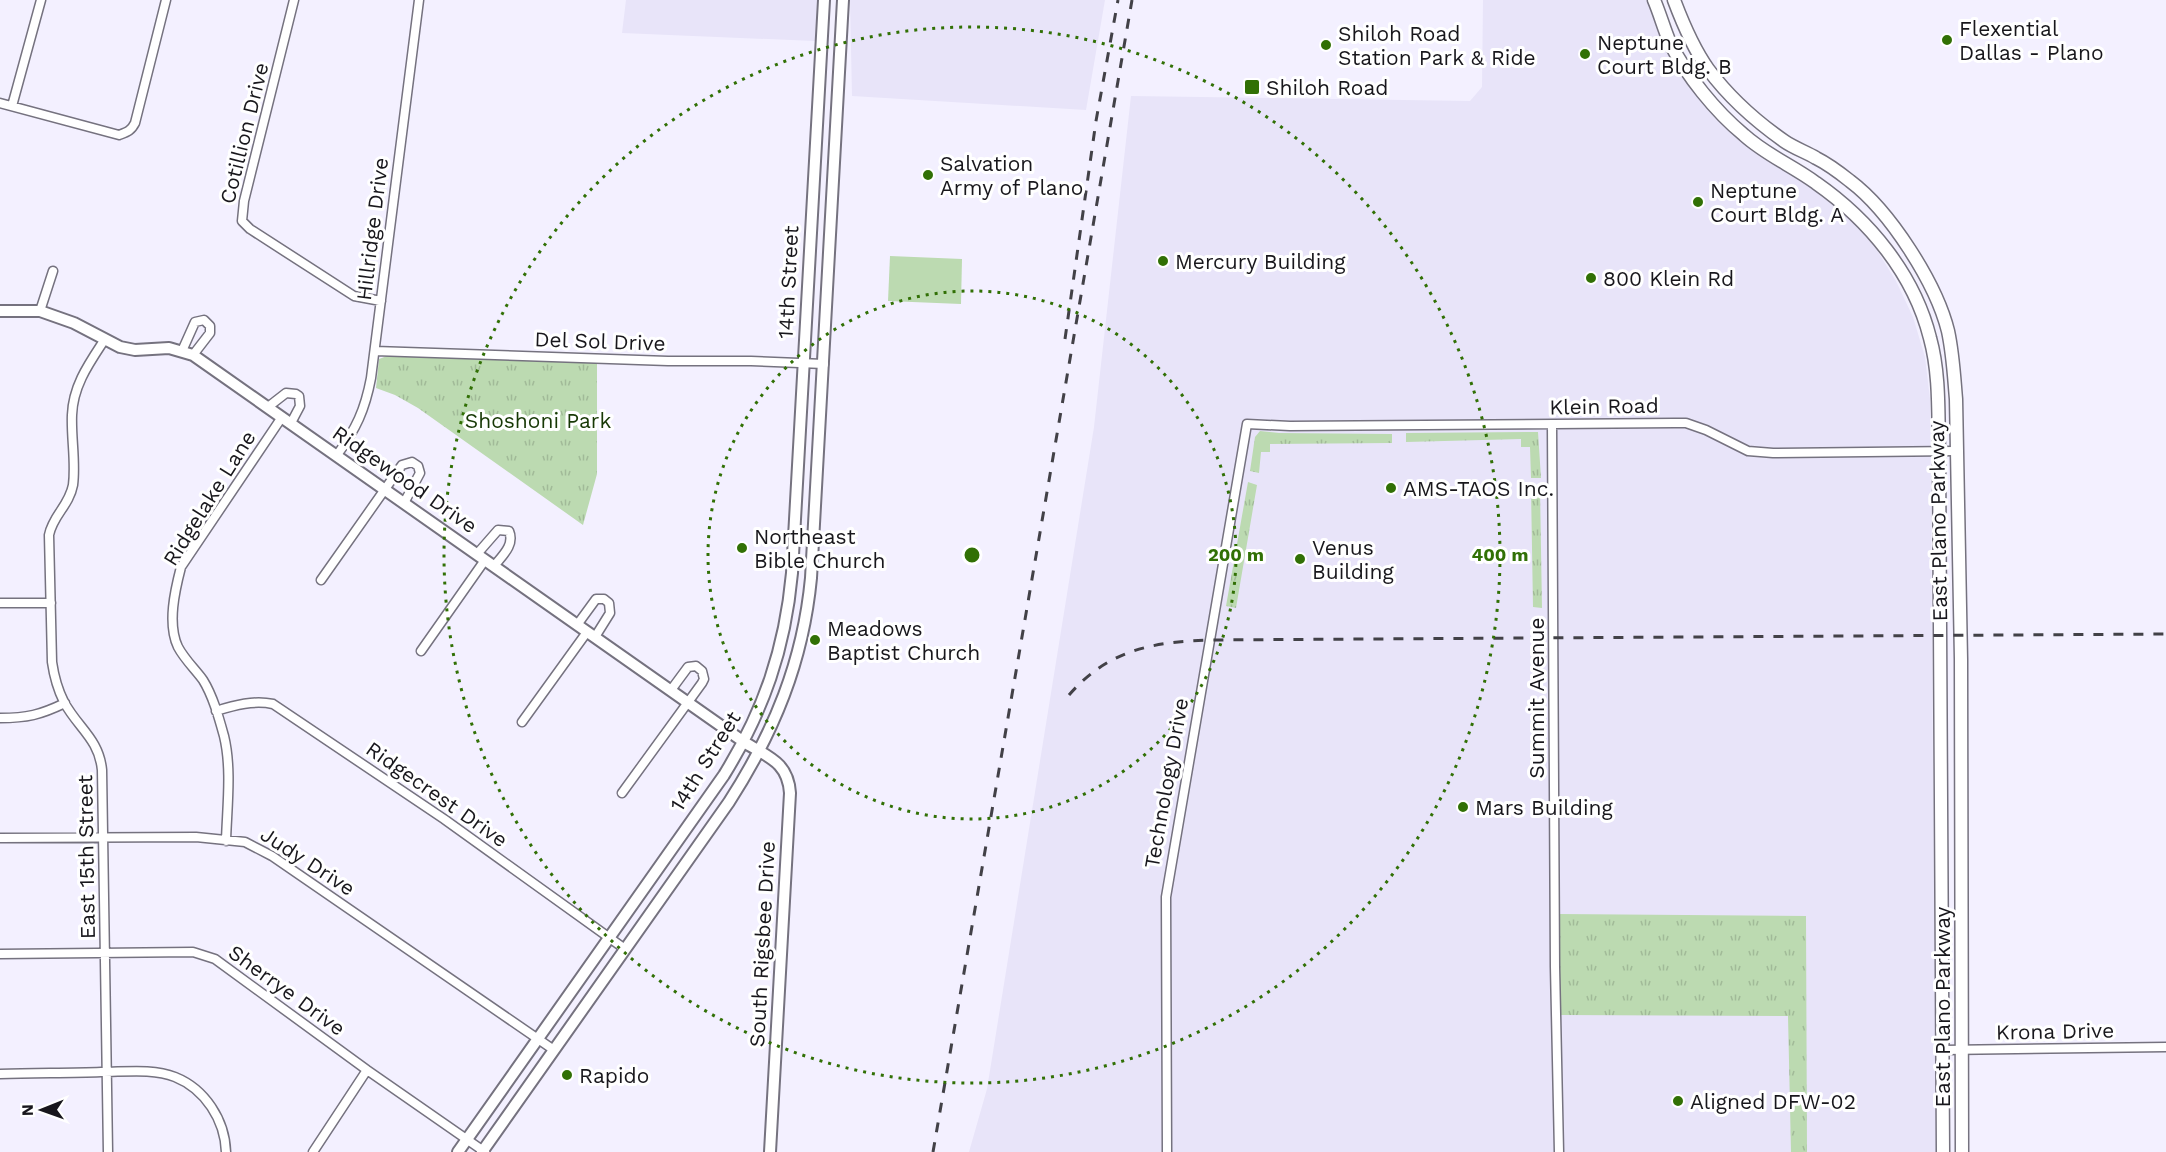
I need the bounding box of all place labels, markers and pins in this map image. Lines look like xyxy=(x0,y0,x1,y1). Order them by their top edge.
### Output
place label: Flexential Dallas - Plano xyxy=(1959,16,2104,65)
place label: Shiloh Road Station Park & Ride xyxy=(1338,21,1536,70)
place label: Neptune Court Bldg. B xyxy=(1597,30,1732,79)
marker: Flexential Dallas - Plano xyxy=(1940,33,1954,47)
marker: Shiloh Road Station Park & Ride xyxy=(1319,38,1333,52)
marker: Neptune Court Bldg. B xyxy=(1578,47,1592,61)
place label: Shiloh Road xyxy=(1266,75,1389,100)
marker: Shiloh Road xyxy=(1243,78,1261,96)
place label: Salvation Army of Plano xyxy=(940,151,1083,200)
marker: Salvation Army of Plano xyxy=(921,168,935,182)
place label: Neptune Court Bldg. A xyxy=(1710,178,1844,227)
marker: Neptune Court Bldg. A xyxy=(1691,195,1705,209)
place label: Mercury Building xyxy=(1175,249,1346,274)
marker: Mercury Building xyxy=(1156,254,1170,268)
place label: 800 Klein Rd xyxy=(1603,266,1734,291)
marker: 800 Klein Rd xyxy=(1584,271,1598,285)
place label: AMS-TAOS Inc. xyxy=(1403,476,1554,501)
marker: AMS-TAOS Inc. xyxy=(1384,481,1398,495)
place label: Northeast Bible Church xyxy=(754,524,886,573)
place label: Venus Building xyxy=(1312,535,1394,584)
marker: Northeast Bible Church xyxy=(735,541,749,555)
centre of rings xyxy=(962,545,982,565)
marker: Venus Building xyxy=(1293,552,1307,566)
place label: Meadows Baptist Church xyxy=(827,616,980,665)
marker: Meadows Baptist Church xyxy=(808,633,822,647)
place label: Mars Building xyxy=(1475,795,1613,820)
marker: Mars Building xyxy=(1456,800,1470,814)
place label: Rapido xyxy=(579,1063,649,1088)
marker: Rapido xyxy=(560,1068,574,1082)
place label: Aligned DFW-02 xyxy=(1690,1089,1856,1114)
marker: Aligned DFW-02 xyxy=(1671,1094,1685,1108)

